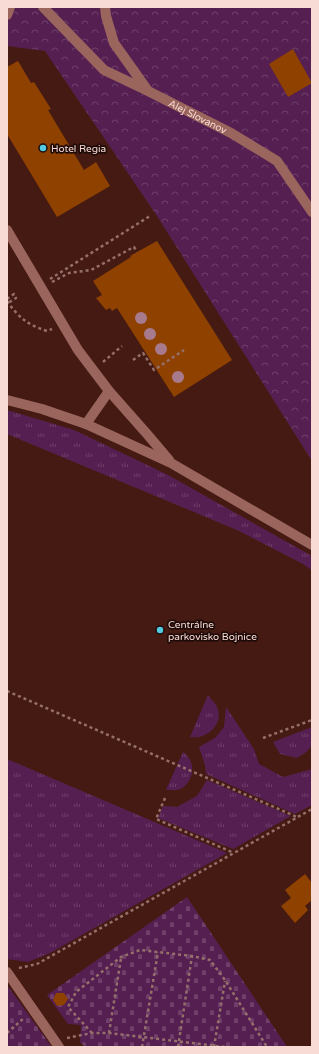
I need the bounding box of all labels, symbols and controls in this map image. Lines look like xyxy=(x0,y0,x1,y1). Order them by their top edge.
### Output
street label: Alej Slovanov xyxy=(166,97,229,137)
marker: Hotel Regia xyxy=(38,143,48,153)
place label: Hotel Regia xyxy=(51,143,106,155)
place label: Centrálne parkovisko Bojnice xyxy=(168,619,257,643)
marker: Centrálne parkovisko Bojnice xyxy=(155,625,165,635)

